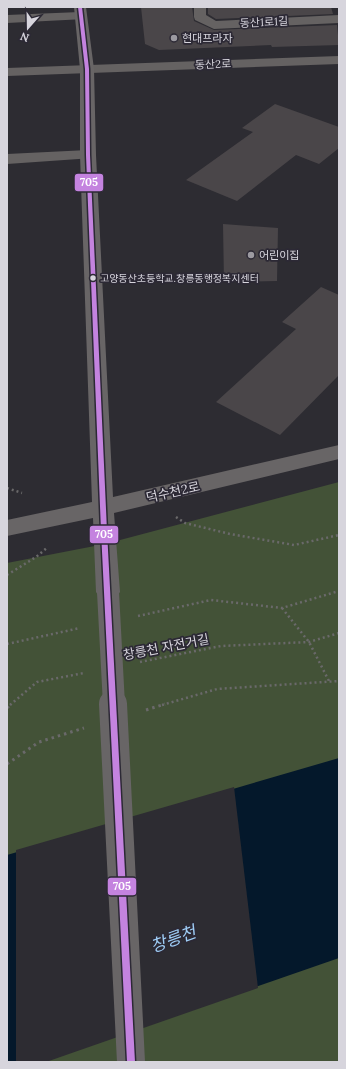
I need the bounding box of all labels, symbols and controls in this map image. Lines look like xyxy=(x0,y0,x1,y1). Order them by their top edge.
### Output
north arrow xyxy=(8,8,48,48)
street label: 동산1로1길 xyxy=(239,14,289,30)
text: N xyxy=(18,29,31,45)
place label: 현대프라자 xyxy=(182,31,233,45)
marker: 현대프라자 xyxy=(169,33,179,43)
street label: 동산2로 xyxy=(195,56,231,72)
line badge: 705 xyxy=(74,173,104,192)
text: 705 xyxy=(80,175,98,189)
place label: 어린이집 xyxy=(259,248,299,262)
marker: 어린이집 xyxy=(246,250,256,260)
place label: 고양동산초등학교.창릉동행정복지센터 xyxy=(100,272,259,285)
marker: 고양동산초등학교.창릉동행정복지센터 xyxy=(88,273,98,283)
street label: 덕수천2로 xyxy=(144,478,202,506)
line badge: 705 xyxy=(89,525,119,544)
text: 705 xyxy=(95,527,113,541)
street label: 창릉천 자전거길 xyxy=(122,630,210,664)
line badge: 705 xyxy=(107,877,137,896)
text: 705 xyxy=(113,879,131,893)
water label: 창릉천 xyxy=(147,920,201,957)

